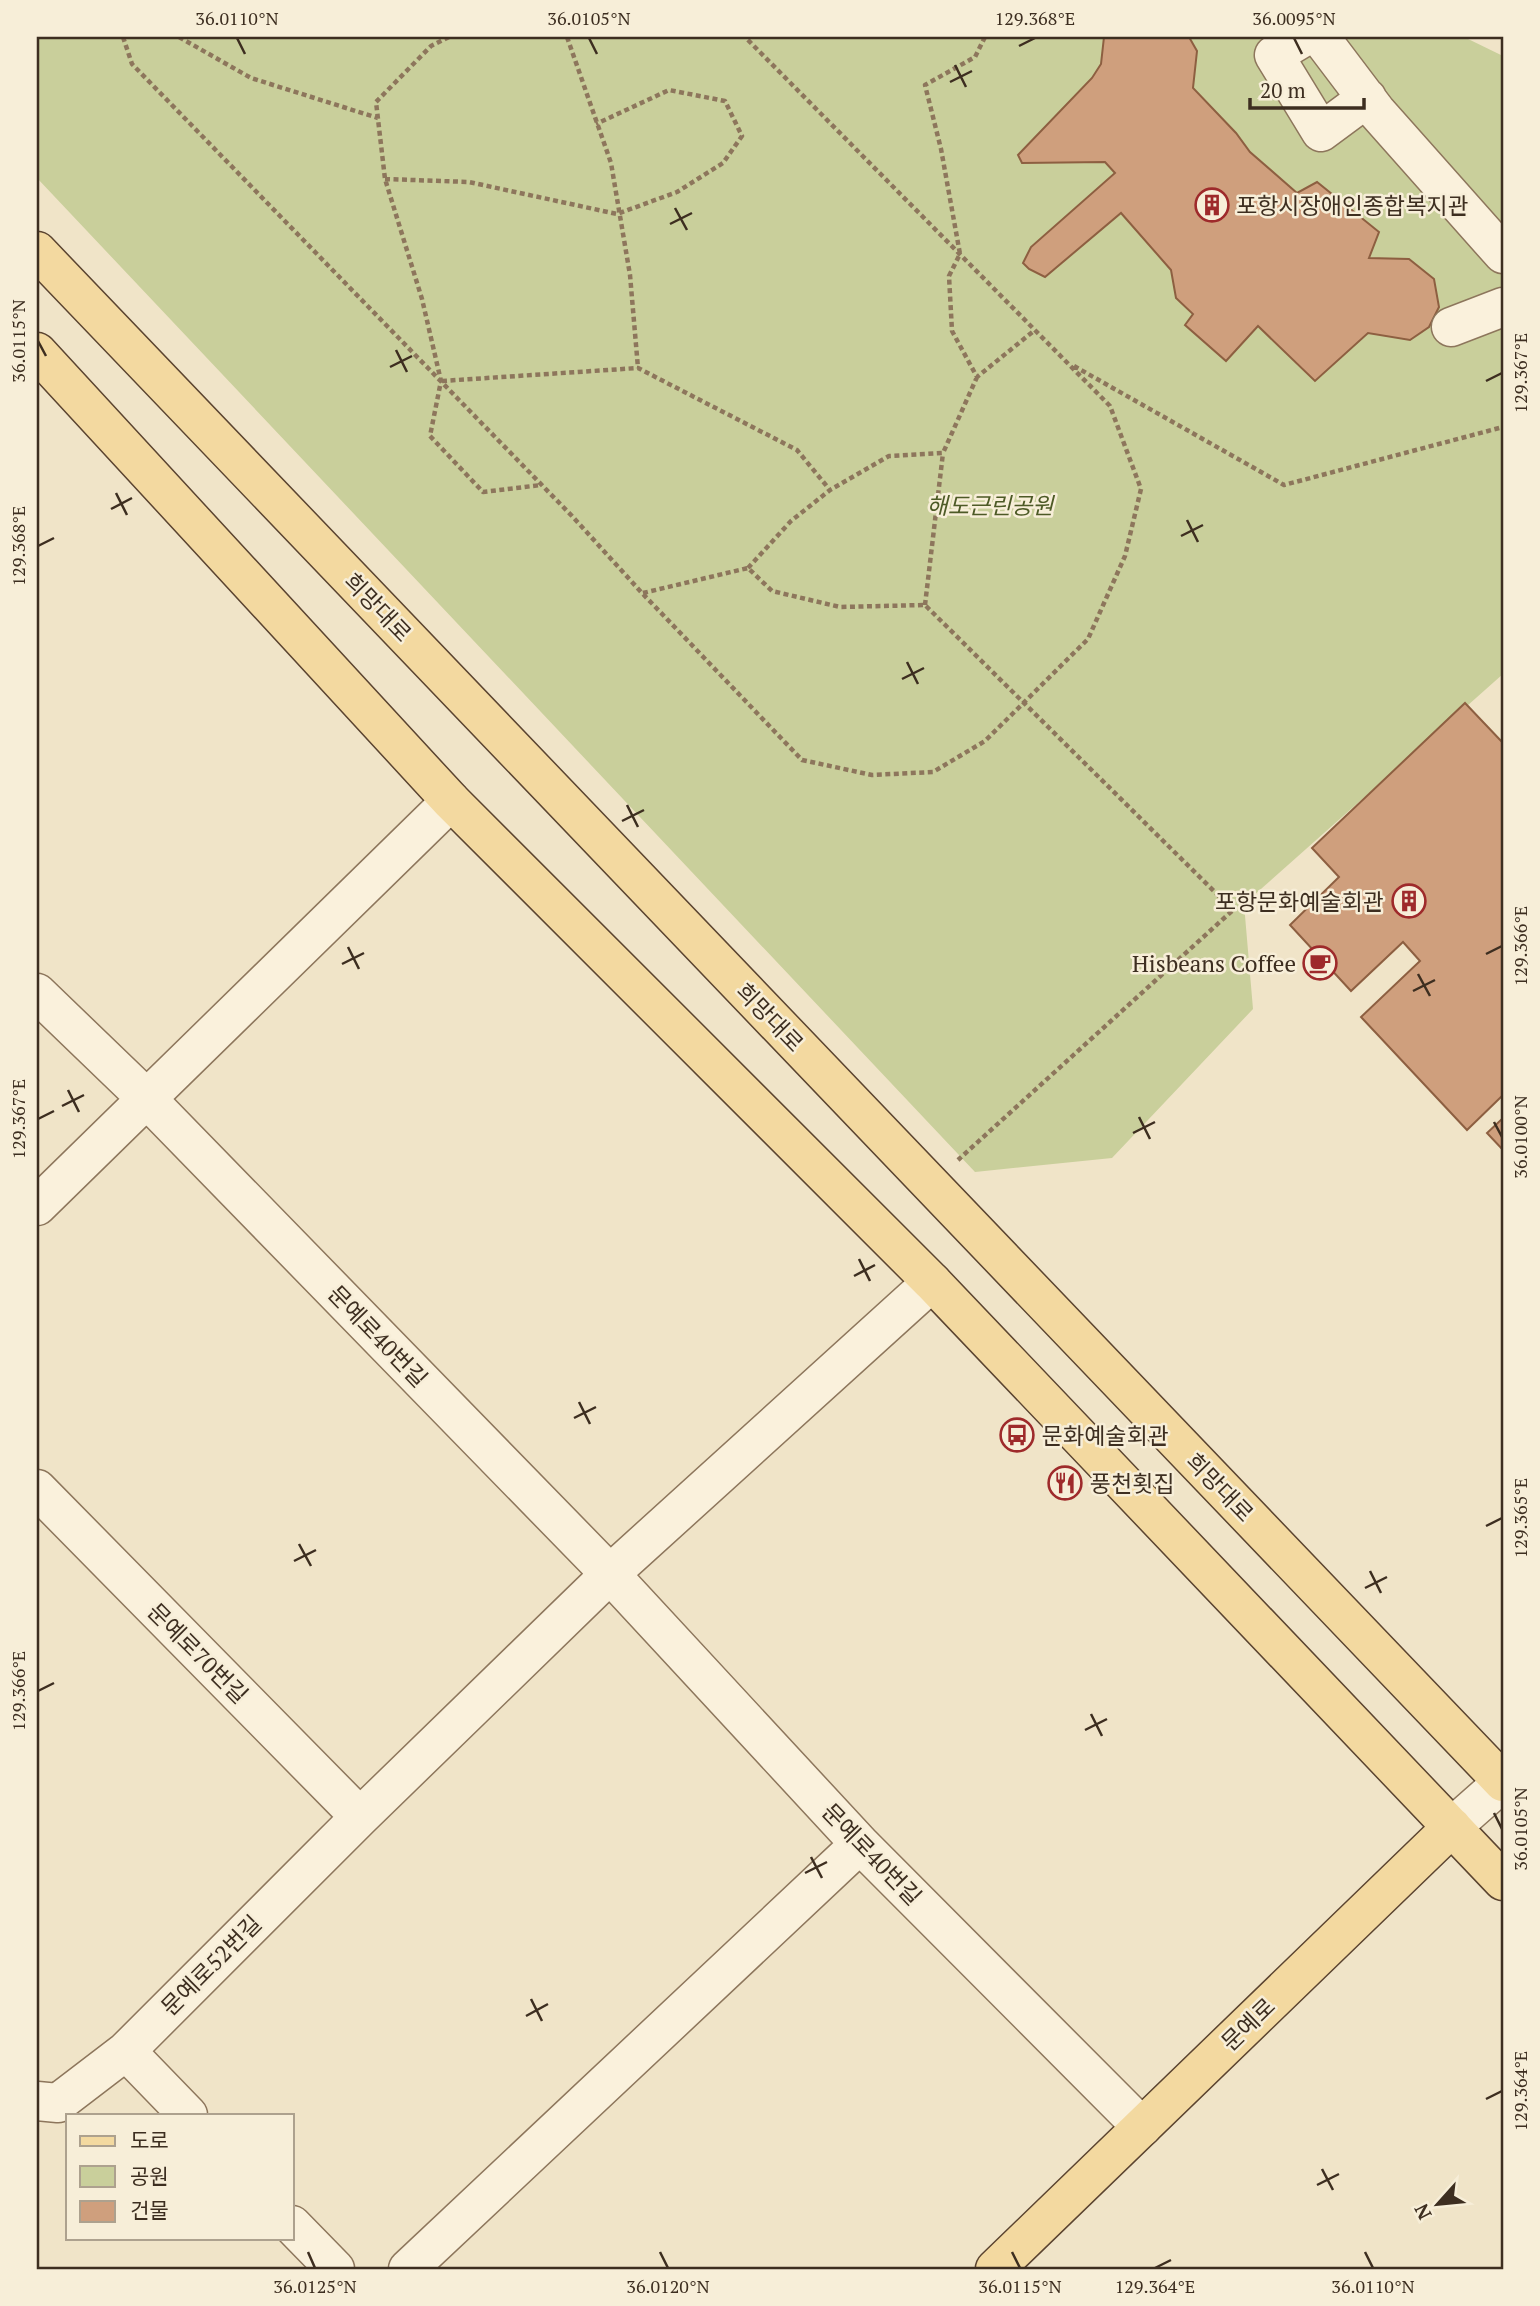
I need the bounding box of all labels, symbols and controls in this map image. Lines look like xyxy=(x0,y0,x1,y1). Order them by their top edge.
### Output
text: 36.0110°N xyxy=(195,6,279,30)
text: 36.0105°N xyxy=(547,6,631,30)
text: 129.368°E xyxy=(995,6,1075,30)
text: 36.0095°N xyxy=(1252,6,1336,30)
scale bar xyxy=(1250,66,1363,110)
text: 20 m xyxy=(1260,76,1306,104)
building icon: 포항시장애인종합복지관 xyxy=(1193,186,1231,224)
place label: 포항시장애인종합복지관 xyxy=(1236,190,1469,221)
text: 36.0115°N xyxy=(6,299,30,383)
text: 129.367°E xyxy=(1508,333,1532,413)
park label: 해도근린공원 xyxy=(927,490,1055,521)
text: 129.368°E xyxy=(6,506,30,586)
street label: 희망대로 xyxy=(337,566,419,648)
building icon: 포항문화예술회관 xyxy=(1390,882,1428,920)
place label: 포항문화예술회관 xyxy=(1215,886,1384,917)
text: 129.366°E xyxy=(1508,906,1532,986)
cafe icon: Hisbeans Coffee xyxy=(1301,944,1339,982)
place label: Hisbeans Coffee xyxy=(1132,948,1296,979)
street label: 희망대로 xyxy=(729,976,811,1058)
text: 129.367°E xyxy=(6,1079,30,1159)
text: 36.0100°N xyxy=(1508,1095,1532,1179)
street label: 문예로40번길 xyxy=(322,1278,434,1394)
bus stop icon: 문화예술회관 xyxy=(998,1416,1036,1454)
place label: 문화예술회관 xyxy=(1042,1420,1169,1451)
street label: 희망대로 xyxy=(1179,1446,1261,1528)
restaurant icon: 풍천횟집 xyxy=(1046,1464,1084,1502)
place label: 풍천횟집 xyxy=(1090,1468,1175,1499)
text: 129.365°E xyxy=(1508,1478,1532,1558)
street label: 문예로70번길 xyxy=(141,1596,255,1710)
text: 129.366°E xyxy=(6,1651,30,1731)
text: 36.0105°N xyxy=(1508,1787,1532,1871)
street label: 문예로40번길 xyxy=(816,1796,928,1912)
street label: 문예로52번길 xyxy=(154,1908,268,2022)
street label: 문예로 xyxy=(1214,1991,1282,2057)
text: 129.364°E xyxy=(1508,2051,1532,2131)
legend xyxy=(66,2114,294,2240)
text: 도로 xyxy=(130,2126,169,2154)
text: 공원 xyxy=(130,2162,169,2190)
north arrow xyxy=(1404,2170,1474,2240)
text: 건물 xyxy=(130,2196,169,2224)
text: N xyxy=(1408,2199,1437,2224)
text: 36.0125°N xyxy=(273,2274,357,2298)
text: 36.0120°N xyxy=(626,2274,710,2298)
text: 36.0115°N xyxy=(978,2274,1062,2298)
text: 129.364°E xyxy=(1115,2274,1195,2298)
text: 36.0110°N xyxy=(1331,2274,1415,2298)

